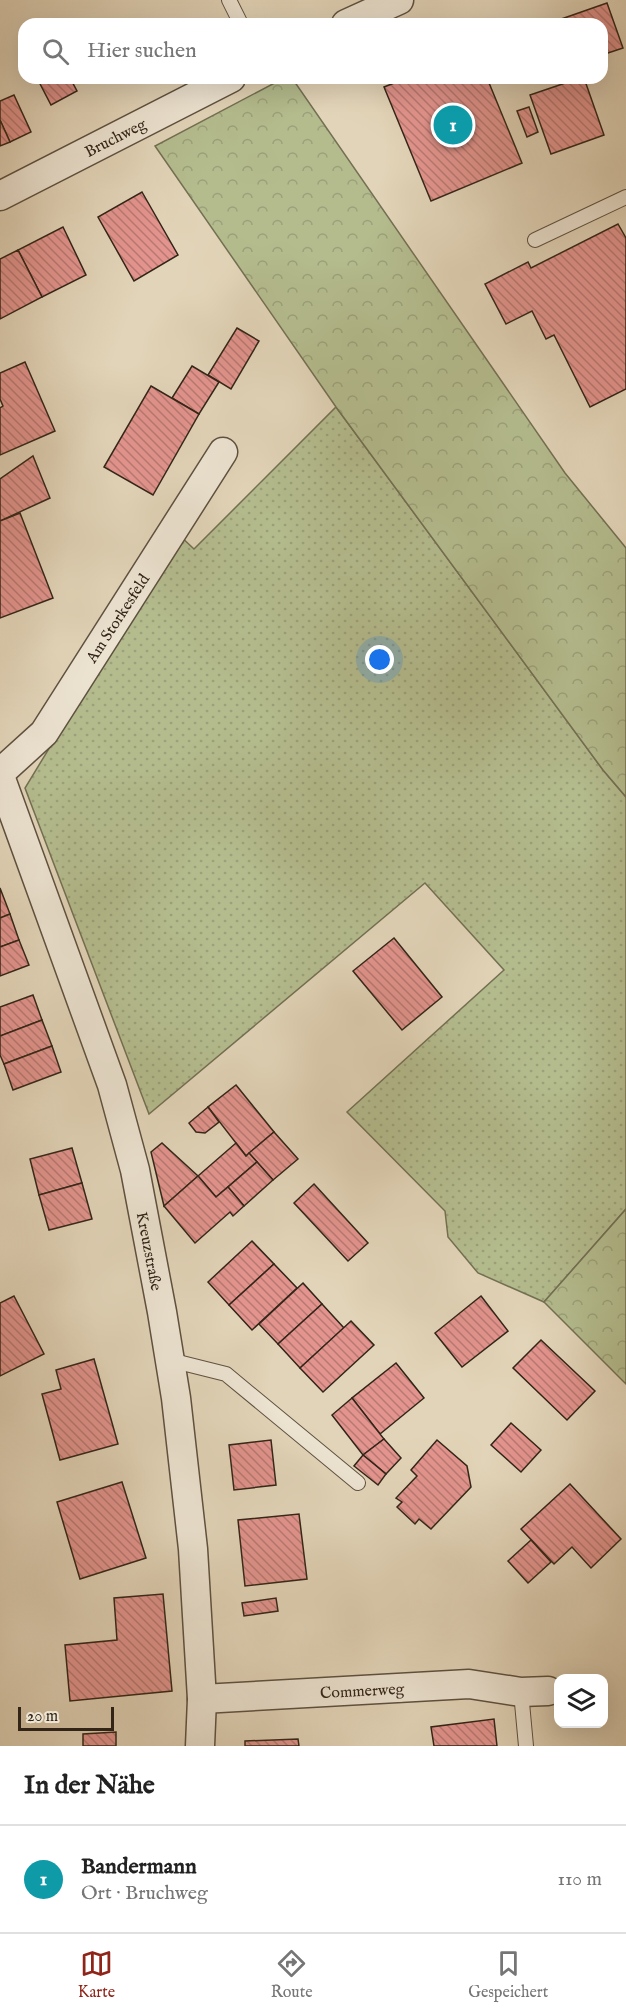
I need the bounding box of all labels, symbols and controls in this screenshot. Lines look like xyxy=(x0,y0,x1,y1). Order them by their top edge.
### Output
search box xyxy=(18,18,608,84)
icon: search xyxy=(39,35,72,68)
text: Hier suchen xyxy=(87,37,197,65)
pin: 1 xyxy=(434,102,472,148)
street label: Bruchweg xyxy=(82,115,150,163)
street label: Am Storkesfeld xyxy=(82,570,155,668)
your location xyxy=(365,645,394,674)
street label: Kreuzstraße xyxy=(131,1210,165,1293)
map controls xyxy=(554,1674,608,1728)
button: layers xyxy=(554,1674,608,1728)
street label: Commerweg xyxy=(319,1680,405,1704)
scale bar xyxy=(18,1704,114,1732)
text: 20 m xyxy=(27,1707,58,1727)
text: In der Nähe xyxy=(24,1769,155,1802)
text: Bandermann xyxy=(81,1853,197,1881)
text: 1 xyxy=(40,1867,47,1892)
text: 110 m xyxy=(558,1867,602,1892)
text: Ort · Bruchweg xyxy=(81,1881,208,1906)
tab: Karte xyxy=(78,1947,115,2003)
tab: Route xyxy=(271,1947,313,2003)
tab: Gespeichert xyxy=(468,1947,548,2003)

